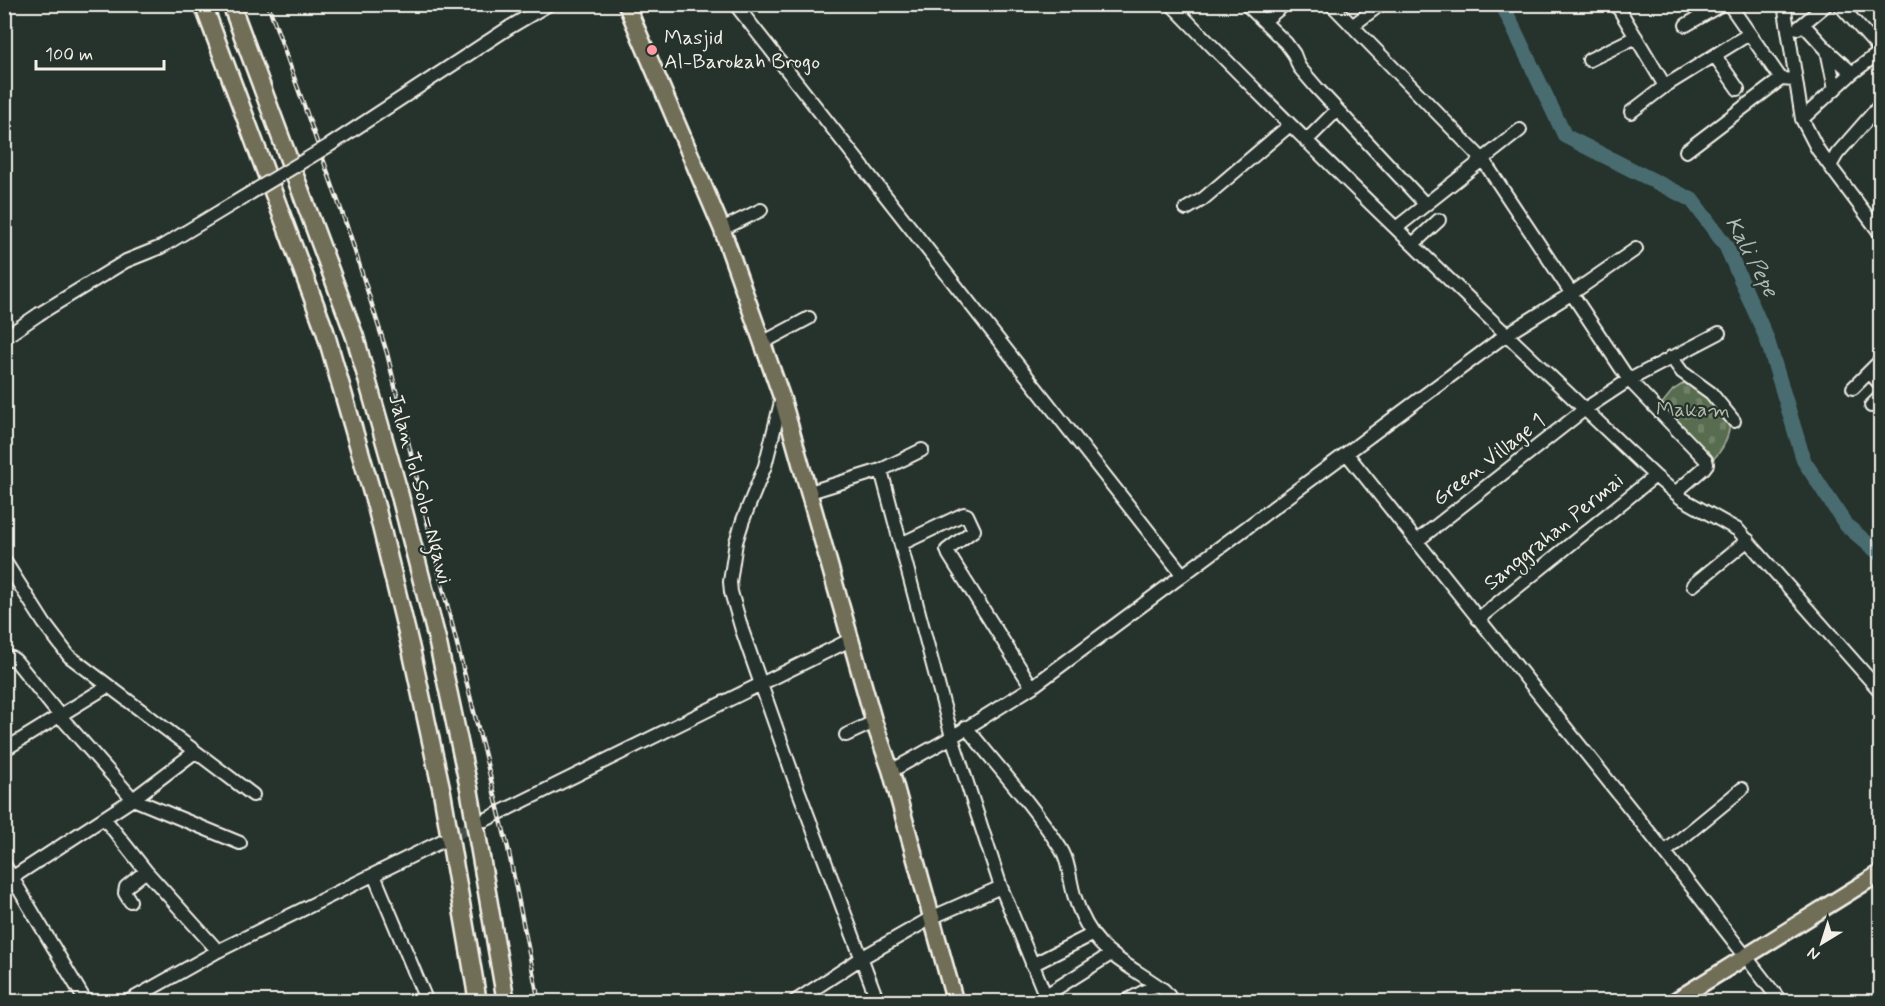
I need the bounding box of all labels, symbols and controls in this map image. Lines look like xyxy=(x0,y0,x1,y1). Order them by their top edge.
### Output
place label: Masjid Al-Barokah Brogo xyxy=(664,24,820,76)
scale bar xyxy=(36,33,164,71)
text: 100 m xyxy=(45,43,93,67)
marker: Masjid Al-Barokah Brogo xyxy=(645,43,659,57)
water label: Kali Pepe xyxy=(1718,212,1784,303)
street label: Jalan Tol Solo–Ngawi xyxy=(379,391,459,588)
park label: Makam xyxy=(1656,396,1730,424)
street label: Green Village 1 xyxy=(1427,407,1551,513)
street label: Sanggrahan Permai xyxy=(1478,467,1631,598)
north arrow xyxy=(1792,913,1852,973)
text: N xyxy=(1803,942,1824,965)

